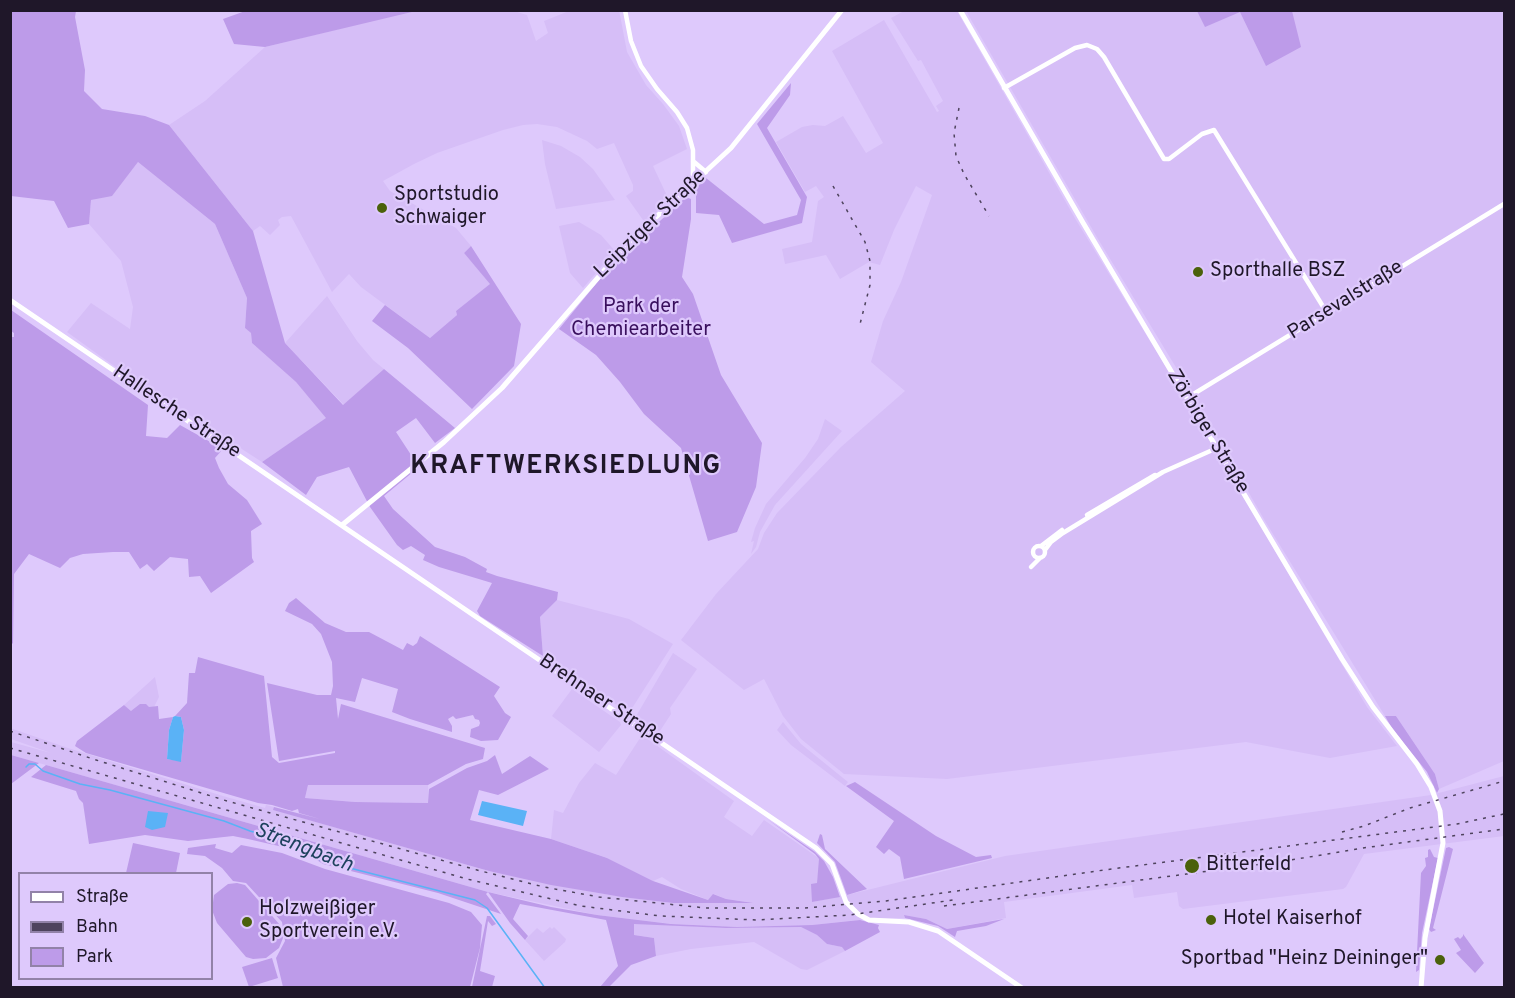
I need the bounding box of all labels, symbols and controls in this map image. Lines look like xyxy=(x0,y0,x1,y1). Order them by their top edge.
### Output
street label: Leipziger Straße xyxy=(590,166,712,284)
place label: Sportstudio Schwaiger xyxy=(394,184,499,231)
marker: Sportstudio Schwaiger xyxy=(375,201,389,215)
street label: Parsevalstraße xyxy=(1284,256,1408,346)
place label: Sporthalle BSZ xyxy=(1210,260,1346,284)
marker: Sporthalle BSZ xyxy=(1191,265,1205,279)
park label: Park der Chemiearbeiter xyxy=(571,296,711,343)
street label: Hallesche Straße xyxy=(107,361,245,465)
street label: Zörbiger Straße xyxy=(1160,365,1254,499)
district label: KRAFTWERKSIEDLUNG xyxy=(410,452,722,484)
street label: Brehnaer Straße xyxy=(534,650,668,752)
water label: Strengbach xyxy=(250,819,356,879)
place label: Bitterfeld xyxy=(1206,854,1291,878)
marker: Bitterfeld xyxy=(1183,857,1201,875)
legend xyxy=(18,872,213,980)
text: Straße xyxy=(76,886,128,909)
place label: Holzweißiger Sportverein e.V. xyxy=(259,898,398,945)
place label: Hotel Kaiserhof xyxy=(1223,908,1362,932)
marker: Hotel Kaiserhof xyxy=(1204,913,1218,927)
marker: Holzweißiger Sportverein e.V. xyxy=(240,915,254,929)
text: Bahn xyxy=(76,916,118,939)
text: Park xyxy=(76,946,113,969)
place label: Sportbad "Heinz Deininger" xyxy=(1181,948,1428,972)
marker: Sportbad "Heinz Deininger" xyxy=(1433,953,1447,967)

